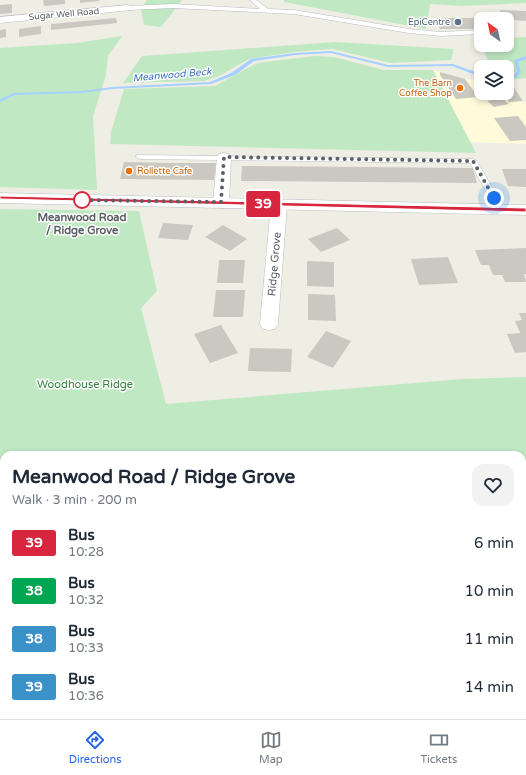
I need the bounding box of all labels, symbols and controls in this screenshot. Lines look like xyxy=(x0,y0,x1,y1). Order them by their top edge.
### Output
street label: Sugar Well Road xyxy=(28,6,100,23)
north arrow xyxy=(474,12,514,52)
map controls xyxy=(474,12,514,100)
place label: EpiCentre xyxy=(408,17,450,28)
marker: EpiCentre xyxy=(453,17,463,27)
button: layers xyxy=(474,60,514,100)
water label: Meanwood Beck xyxy=(132,65,214,84)
place label: The Barn Coffee Shop xyxy=(399,78,452,99)
marker: The Barn Coffee Shop xyxy=(455,83,465,93)
marker: Rollette Cafe xyxy=(124,166,134,176)
place label: Rollette Cafe xyxy=(137,166,192,177)
your location xyxy=(484,188,504,208)
marker: Meanwood Road / Ridge Grove xyxy=(73,191,91,209)
line badge: 39 xyxy=(245,191,281,217)
text: 39 xyxy=(254,195,272,212)
place label: Meanwood Road / Ridge Grove xyxy=(38,211,127,238)
street label: Ridge Grove xyxy=(265,231,284,297)
park label: Woodhouse Ridge xyxy=(37,378,133,391)
button: heart xyxy=(472,464,514,506)
text: Meanwood Road / Ridge Grove xyxy=(12,466,295,488)
text: Walk · 3 min · 200 m xyxy=(12,492,137,508)
text: Bus xyxy=(68,526,95,544)
text: 39 xyxy=(25,534,43,551)
text: 6 min xyxy=(474,534,514,552)
text: 10:28 xyxy=(68,544,104,560)
text: Bus xyxy=(68,574,95,592)
text: 38 xyxy=(25,582,43,599)
text: 10 min xyxy=(465,582,514,600)
text: 10:32 xyxy=(68,592,104,608)
text: Bus xyxy=(68,622,95,640)
text: 38 xyxy=(25,630,43,647)
text: 11 min xyxy=(465,630,514,648)
text: 10:33 xyxy=(68,640,104,656)
text: Bus xyxy=(68,670,95,688)
text: 39 xyxy=(25,678,43,695)
text: 14 min xyxy=(465,678,514,696)
text: 10:36 xyxy=(68,688,104,704)
tab: Directions xyxy=(69,729,121,766)
tab: Map xyxy=(259,729,283,766)
tab: Tickets xyxy=(420,729,457,766)

